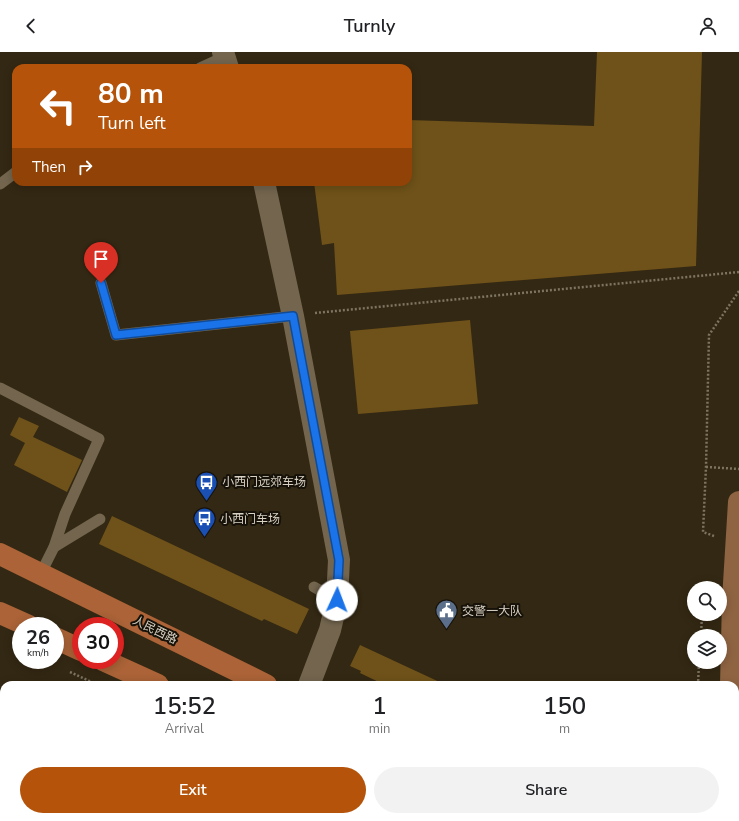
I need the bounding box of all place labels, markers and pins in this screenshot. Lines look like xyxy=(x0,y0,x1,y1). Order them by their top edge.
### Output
pin xyxy=(84,242,118,283)
bus stop icon: 小西门远郊车场 xyxy=(193,469,219,502)
place label: 小西门远郊车场 xyxy=(222,474,306,490)
bus stop icon: 小西门车场 xyxy=(192,506,218,539)
place label: 小西门车场 xyxy=(220,511,280,527)
public building icon: 交警一大队 xyxy=(434,598,460,631)
place label: 交警一大队 xyxy=(462,603,522,619)

